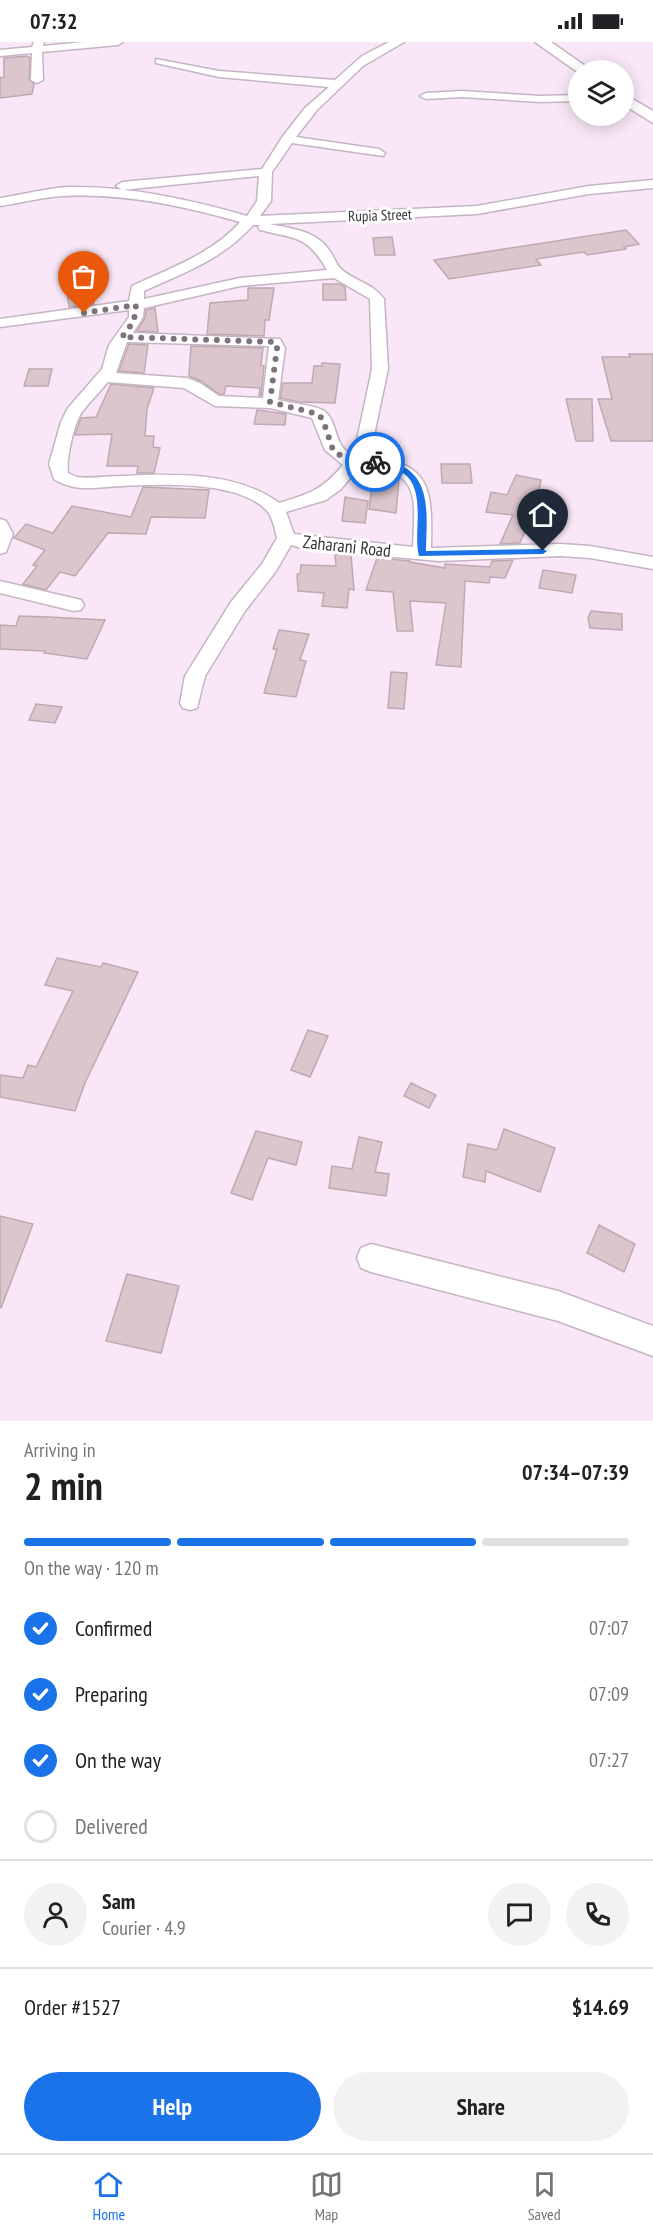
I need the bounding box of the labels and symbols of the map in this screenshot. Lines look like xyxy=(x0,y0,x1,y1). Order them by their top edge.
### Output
street label: Rupia Street xyxy=(348,204,412,226)
pin xyxy=(58,251,109,313)
courier xyxy=(345,432,405,492)
pin xyxy=(517,489,568,551)
street label: Zaharani Road xyxy=(302,530,392,562)

